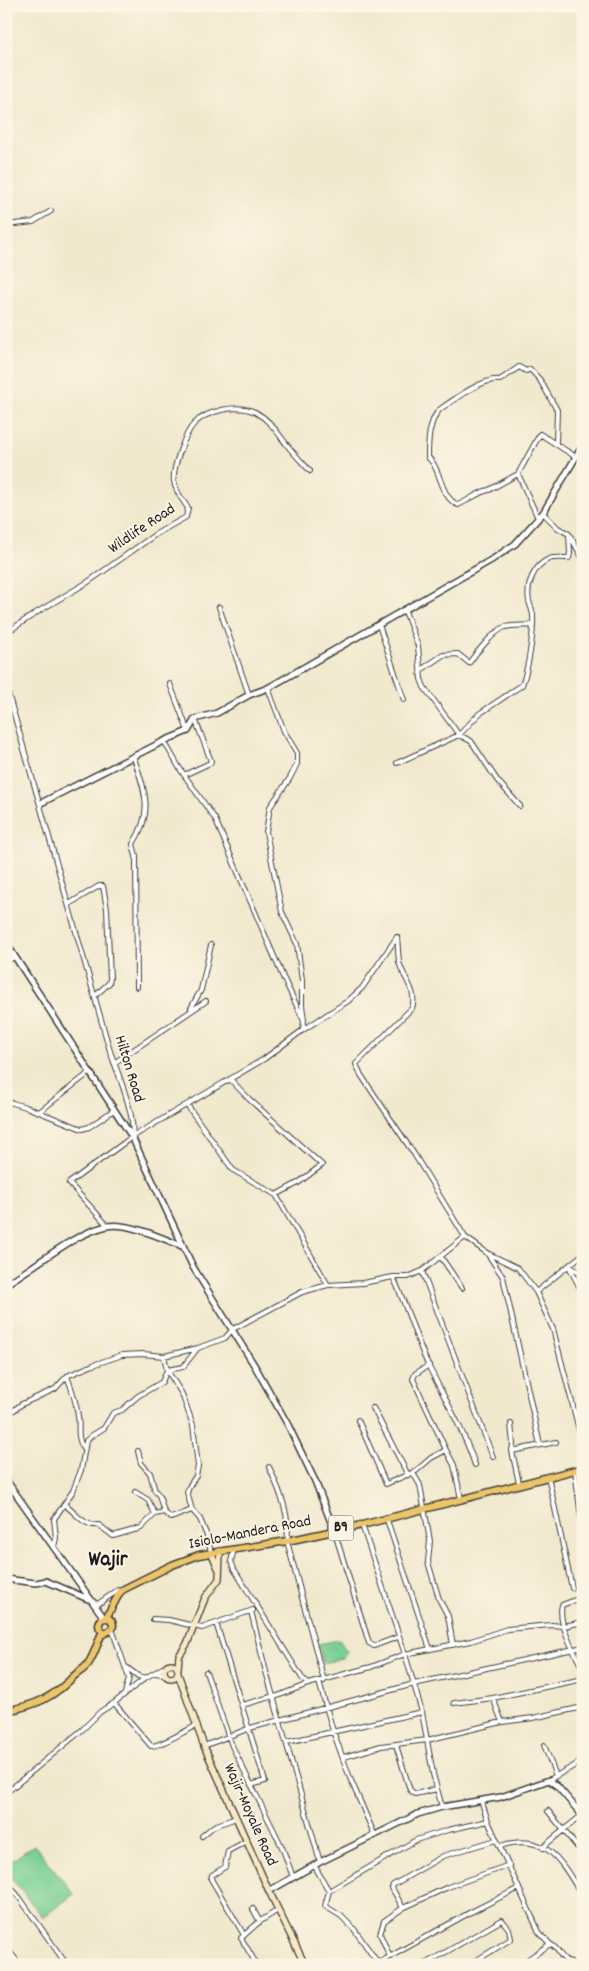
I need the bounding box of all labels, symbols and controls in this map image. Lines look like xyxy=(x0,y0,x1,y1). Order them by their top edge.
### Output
street label: Wildlife Road xyxy=(104,498,180,560)
street label: Hilton Road xyxy=(108,1033,150,1105)
street label: Isiolo-Mandera Road xyxy=(187,1510,313,1556)
road number: B9 xyxy=(328,1516,354,1540)
district label: Wajir xyxy=(88,1546,129,1576)
street label: Wajir-Moyale Road xyxy=(217,1760,283,1870)

